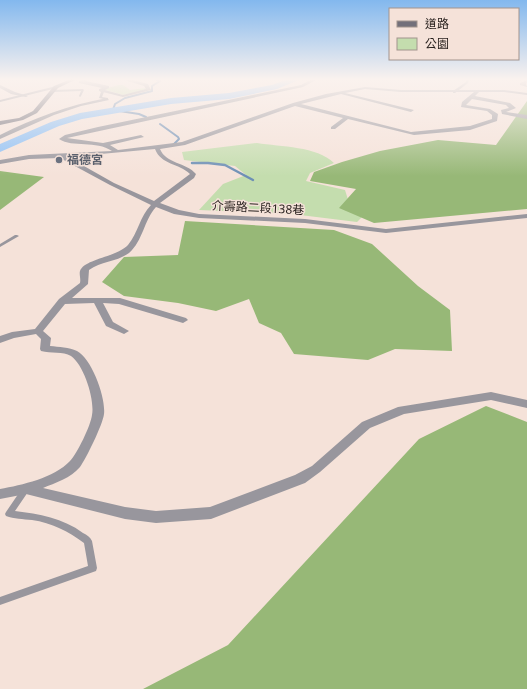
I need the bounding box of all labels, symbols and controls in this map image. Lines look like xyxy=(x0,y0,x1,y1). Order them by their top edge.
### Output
legend xyxy=(389,8,519,60)
text: 道路 xyxy=(425,15,449,32)
text: 公園 xyxy=(425,35,449,52)
place label: 福德宮 xyxy=(67,151,103,168)
marker: 福德宮 xyxy=(54,155,64,165)
street label: 介壽路二段138巷 xyxy=(211,197,305,218)

